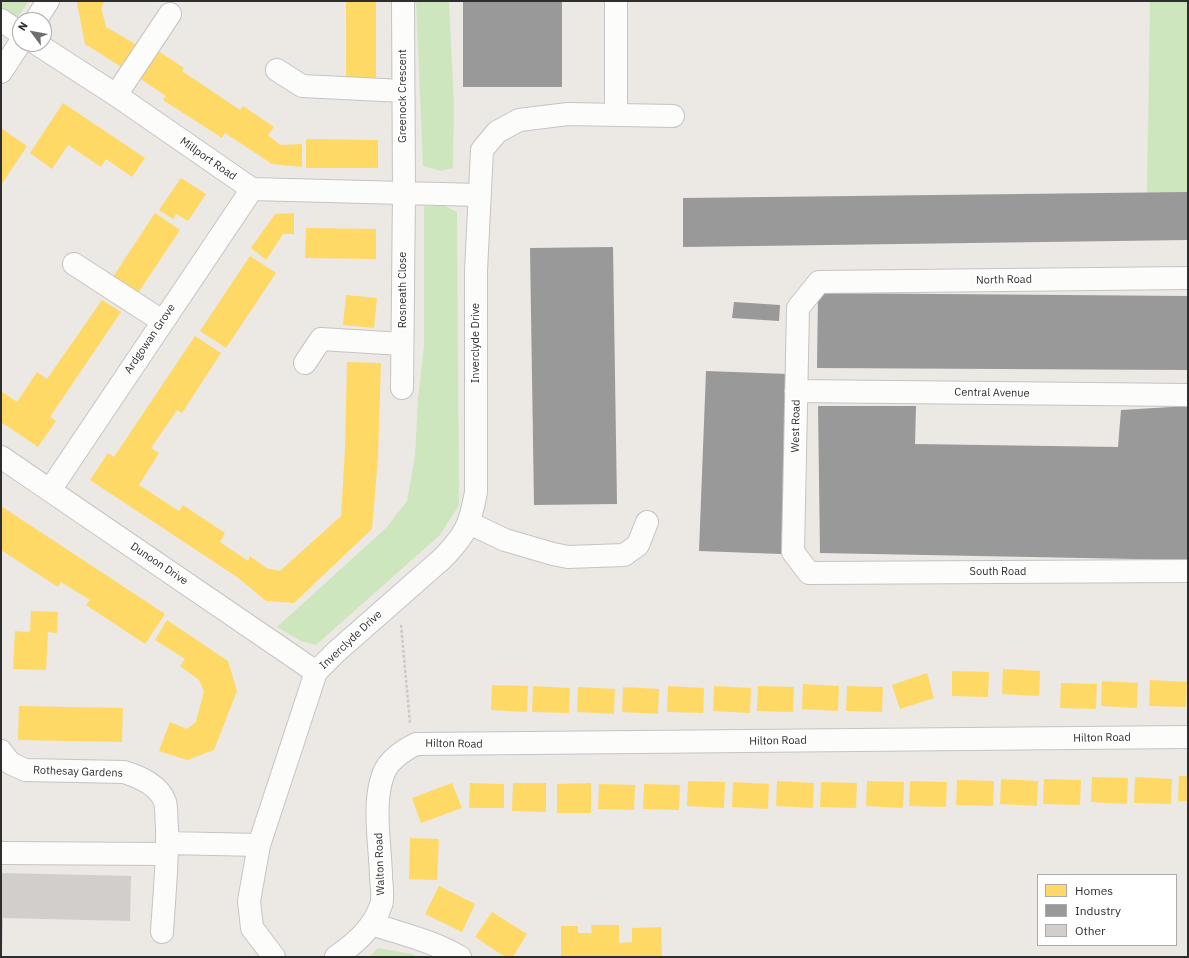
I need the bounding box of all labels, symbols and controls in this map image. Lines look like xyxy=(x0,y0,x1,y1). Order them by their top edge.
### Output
north arrow xyxy=(12,12,52,52)
text: N xyxy=(15,19,31,33)
street label: Greenock Crescent xyxy=(396,49,410,143)
street label: Millport Road xyxy=(177,135,239,183)
street label: Rosneath Close xyxy=(396,252,410,328)
street label: North Road xyxy=(976,273,1032,287)
street label: Ardgowan Grove xyxy=(122,302,178,376)
street label: Inverclyde Drive xyxy=(469,303,483,383)
street label: Central Avenue xyxy=(954,386,1030,400)
street label: West Road xyxy=(789,400,803,452)
street label: Dunoon Drive xyxy=(128,540,190,588)
street label: South Road xyxy=(970,565,1026,579)
street label: Inverclyde Drive xyxy=(317,608,385,672)
street label: Hilton Road xyxy=(1073,731,1131,745)
street label: Hilton Road xyxy=(749,734,807,748)
street label: Hilton Road xyxy=(425,737,483,751)
street label: Rothesay Gardens xyxy=(33,764,123,780)
street label: Walton Road xyxy=(372,832,388,896)
legend xyxy=(1037,874,1177,946)
text: Homes xyxy=(1075,883,1113,898)
text: Industry xyxy=(1075,903,1121,918)
text: Other xyxy=(1075,923,1106,938)

